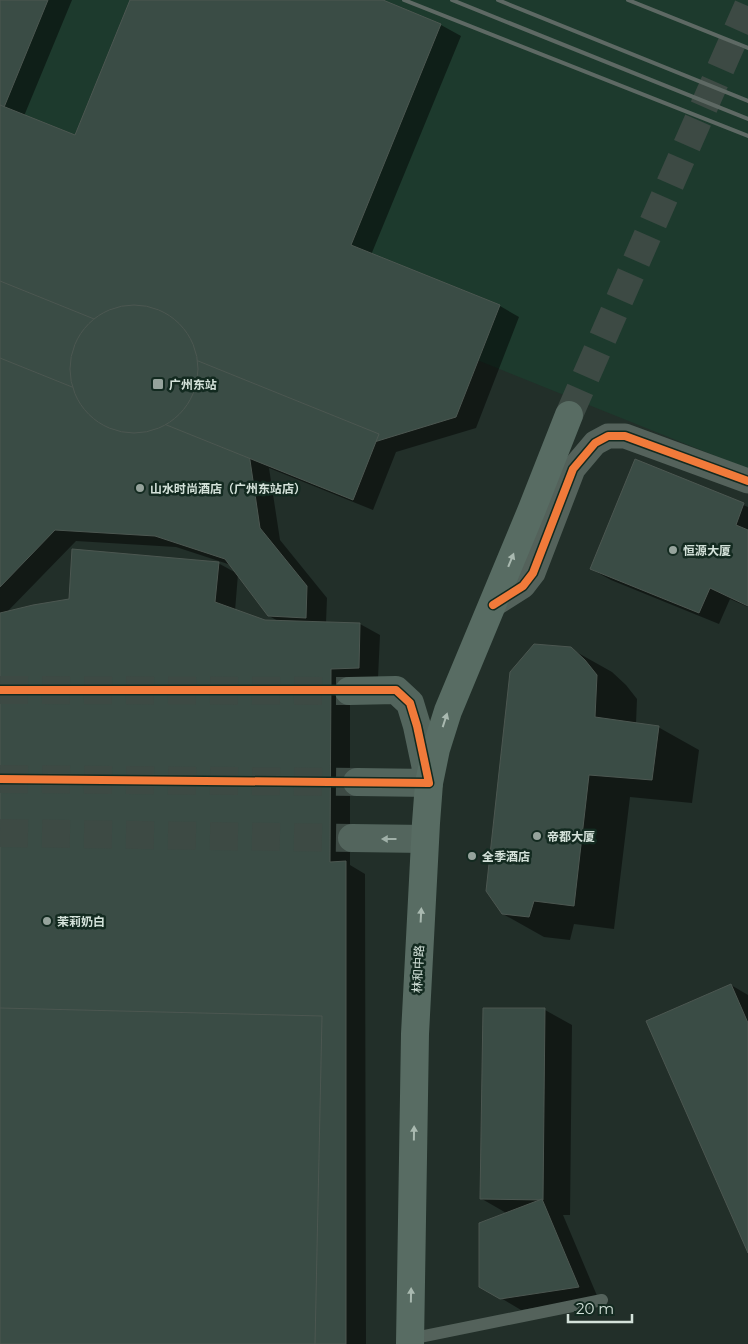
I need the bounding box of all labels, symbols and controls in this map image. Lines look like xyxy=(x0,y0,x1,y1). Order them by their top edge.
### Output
marker: 广州东站 xyxy=(151,377,165,391)
place label: 广州东站 xyxy=(169,377,217,392)
place label: 山水时尚酒店（广州东站店） xyxy=(150,481,306,496)
marker: 山水时尚酒店（广州东站店） xyxy=(134,482,146,494)
place label: 恒源大厦 xyxy=(683,543,731,558)
marker: 恒源大厦 xyxy=(667,544,679,556)
one-way arrow xyxy=(508,553,516,567)
one-way arrow xyxy=(442,713,449,728)
place label: 帝都大厦 xyxy=(547,829,595,844)
marker: 帝都大厦 xyxy=(531,830,543,842)
one-way arrow xyxy=(380,835,396,843)
place label: 全季酒店 xyxy=(482,849,530,864)
marker: 全季酒店 xyxy=(466,850,478,862)
one-way arrow xyxy=(418,907,426,923)
place label: 茉莉奶白 xyxy=(57,914,105,929)
marker: 茉莉奶白 xyxy=(41,915,53,927)
street label: 林和中路 xyxy=(409,945,427,993)
one-way arrow xyxy=(410,1125,418,1141)
one-way arrow xyxy=(407,1287,415,1303)
scale bar xyxy=(568,1292,632,1324)
text: 20 m xyxy=(576,1299,614,1318)

